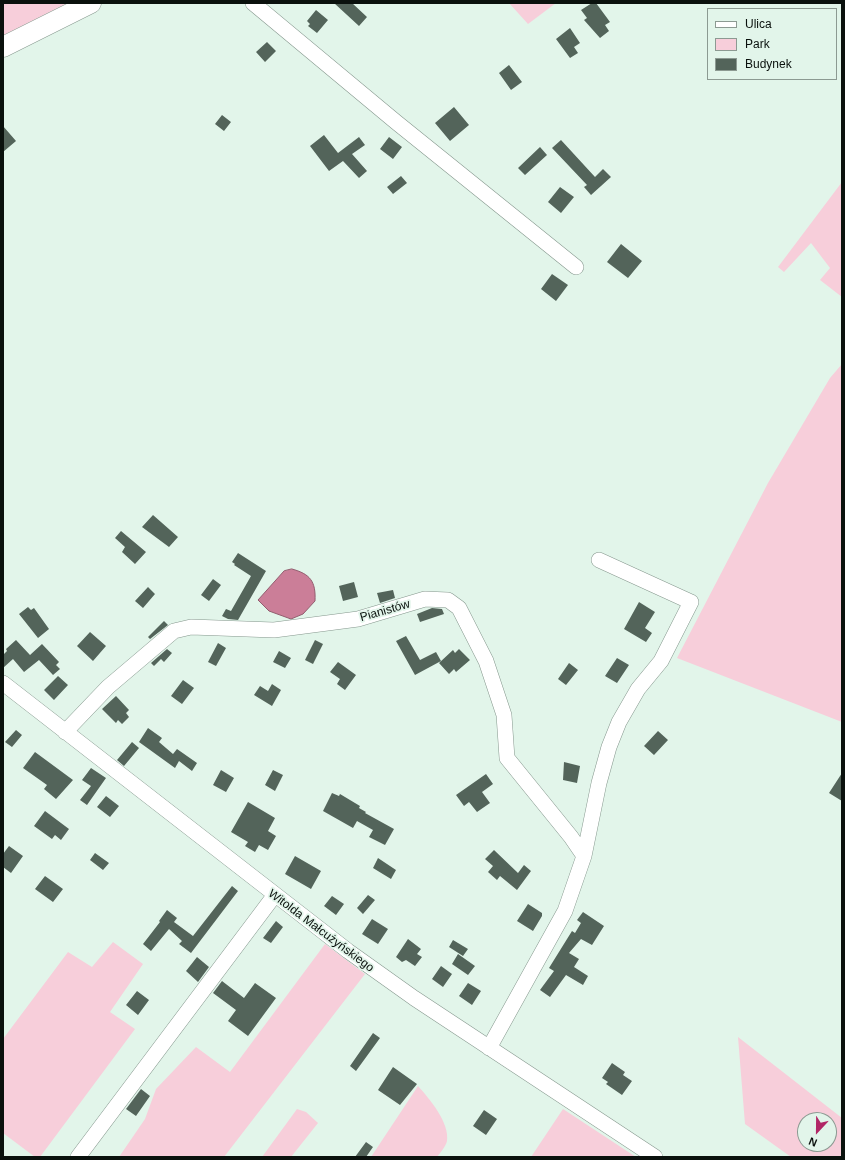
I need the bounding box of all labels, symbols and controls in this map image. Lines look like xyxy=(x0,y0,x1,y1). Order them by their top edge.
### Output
legend xyxy=(707,8,837,80)
text: Ulica xyxy=(745,17,772,31)
text: Park xyxy=(745,37,770,51)
text: Budynek xyxy=(745,57,792,71)
street label: Pianistów xyxy=(358,597,412,625)
street label: Witolda Małcużyńskiego xyxy=(265,887,377,975)
north arrow xyxy=(797,1112,837,1152)
text: N xyxy=(807,1135,819,1149)

